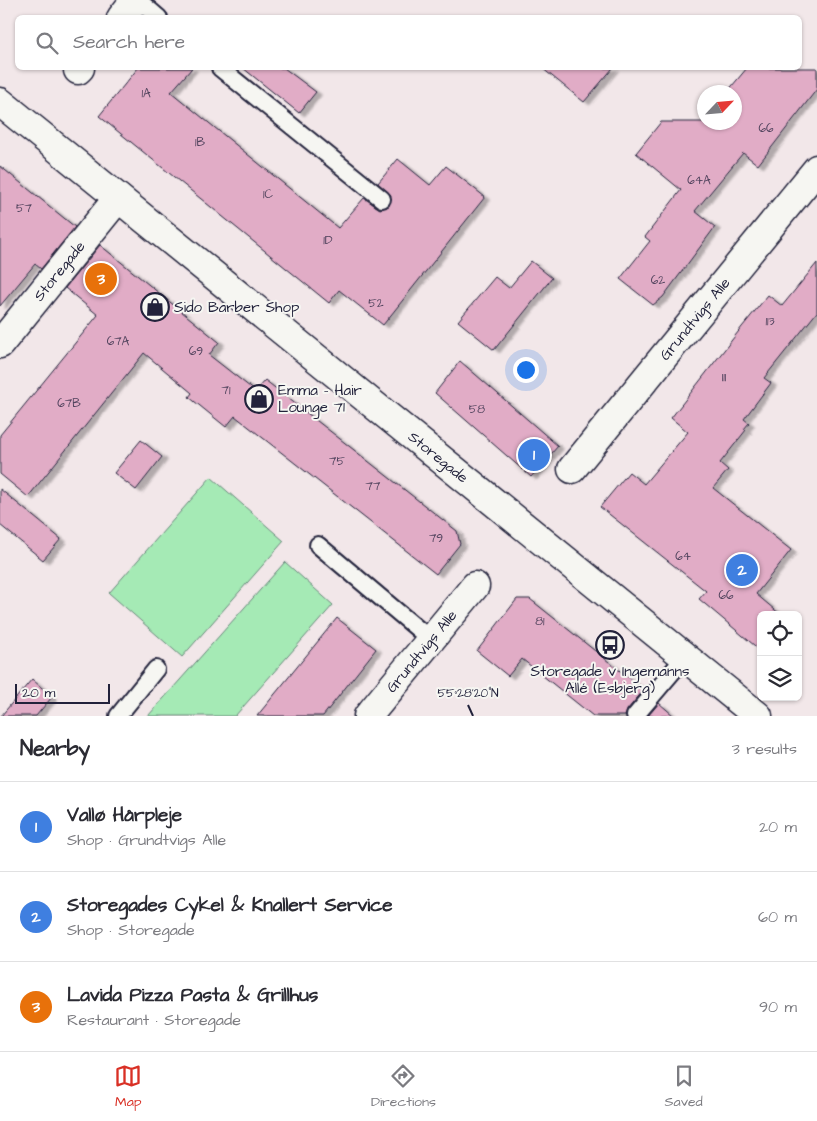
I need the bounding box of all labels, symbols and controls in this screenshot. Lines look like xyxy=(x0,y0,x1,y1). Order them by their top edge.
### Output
search box xyxy=(15,15,802,70)
icon: search xyxy=(33,29,61,57)
text: Search here xyxy=(73,29,185,56)
house number: 1A xyxy=(141,85,151,102)
north arrow xyxy=(697,85,742,130)
house number: 66 xyxy=(758,120,774,137)
house number: 1B xyxy=(195,134,205,151)
house number: 64A xyxy=(687,172,711,189)
house number: 1C xyxy=(263,186,274,203)
house number: 57 xyxy=(16,200,33,217)
house number: 1D xyxy=(323,232,333,249)
street label: Storegade xyxy=(28,236,90,305)
pin: 3 xyxy=(85,260,117,298)
house number: 62 xyxy=(651,272,665,289)
street label: Grundtvigs Alle xyxy=(655,273,735,365)
shop icon: Sido Barber Shop xyxy=(140,292,170,322)
house number: 52 xyxy=(368,295,384,312)
place label: Sido Barber Shop xyxy=(174,297,299,318)
house number: 113 xyxy=(765,313,775,330)
house number: 67A xyxy=(107,333,130,350)
house number: 69 xyxy=(189,343,203,360)
your location xyxy=(513,357,539,383)
house number: 111 xyxy=(722,369,727,386)
place label: Emma - Hair Lounge 71 xyxy=(278,380,362,419)
house number: 71 xyxy=(222,382,231,399)
shop icon: Emma - Hair Lounge 71 xyxy=(244,384,274,414)
house number: 67B xyxy=(57,395,81,412)
house number: 58 xyxy=(469,401,485,418)
street label: Storegade xyxy=(404,426,473,488)
pin: 1 xyxy=(518,436,550,474)
house number: 75 xyxy=(329,453,345,470)
house number: 77 xyxy=(366,478,381,495)
house number: 79 xyxy=(429,530,443,547)
house number: 64 xyxy=(675,548,691,565)
pin: 2 xyxy=(726,551,758,589)
house number: 66 xyxy=(718,587,734,604)
street label: Grundtvigs Alle xyxy=(381,605,462,697)
map controls xyxy=(757,611,802,701)
button: locate xyxy=(757,611,802,656)
house number: 81 xyxy=(535,613,545,630)
bus stop icon: Storegade v Ingemanns Allé (Esbjerg) xyxy=(595,630,625,660)
button: layers xyxy=(757,656,802,701)
place label: Storegade v Ingemanns Allé (Esbjerg) xyxy=(531,661,690,700)
scale bar xyxy=(15,681,110,704)
text: 20 m xyxy=(22,683,55,703)
text: 55°28'20"N xyxy=(437,685,499,702)
text: Nearby xyxy=(20,734,90,763)
text: 3 results xyxy=(732,738,797,760)
text: Vallø Hårpleje xyxy=(67,802,182,829)
text: 1 xyxy=(35,816,37,838)
text: 20 m xyxy=(759,816,797,838)
text: Shop · Grundtvigs Alle xyxy=(67,829,226,851)
text: Storegades Cykel & Knallert Service xyxy=(67,892,392,919)
text: 2 xyxy=(31,906,41,928)
text: 60 m xyxy=(758,906,797,928)
text: Shop · Storegade xyxy=(67,919,195,941)
text: Lavida Pizza Pasta & Grillhus xyxy=(67,982,318,1009)
text: 3 xyxy=(32,996,40,1018)
text: 90 m xyxy=(759,996,797,1018)
text: Restaurant · Storegade xyxy=(67,1009,241,1031)
tab: Map xyxy=(114,1062,142,1112)
tab: Directions xyxy=(371,1062,436,1112)
tab: Saved xyxy=(665,1062,703,1112)

